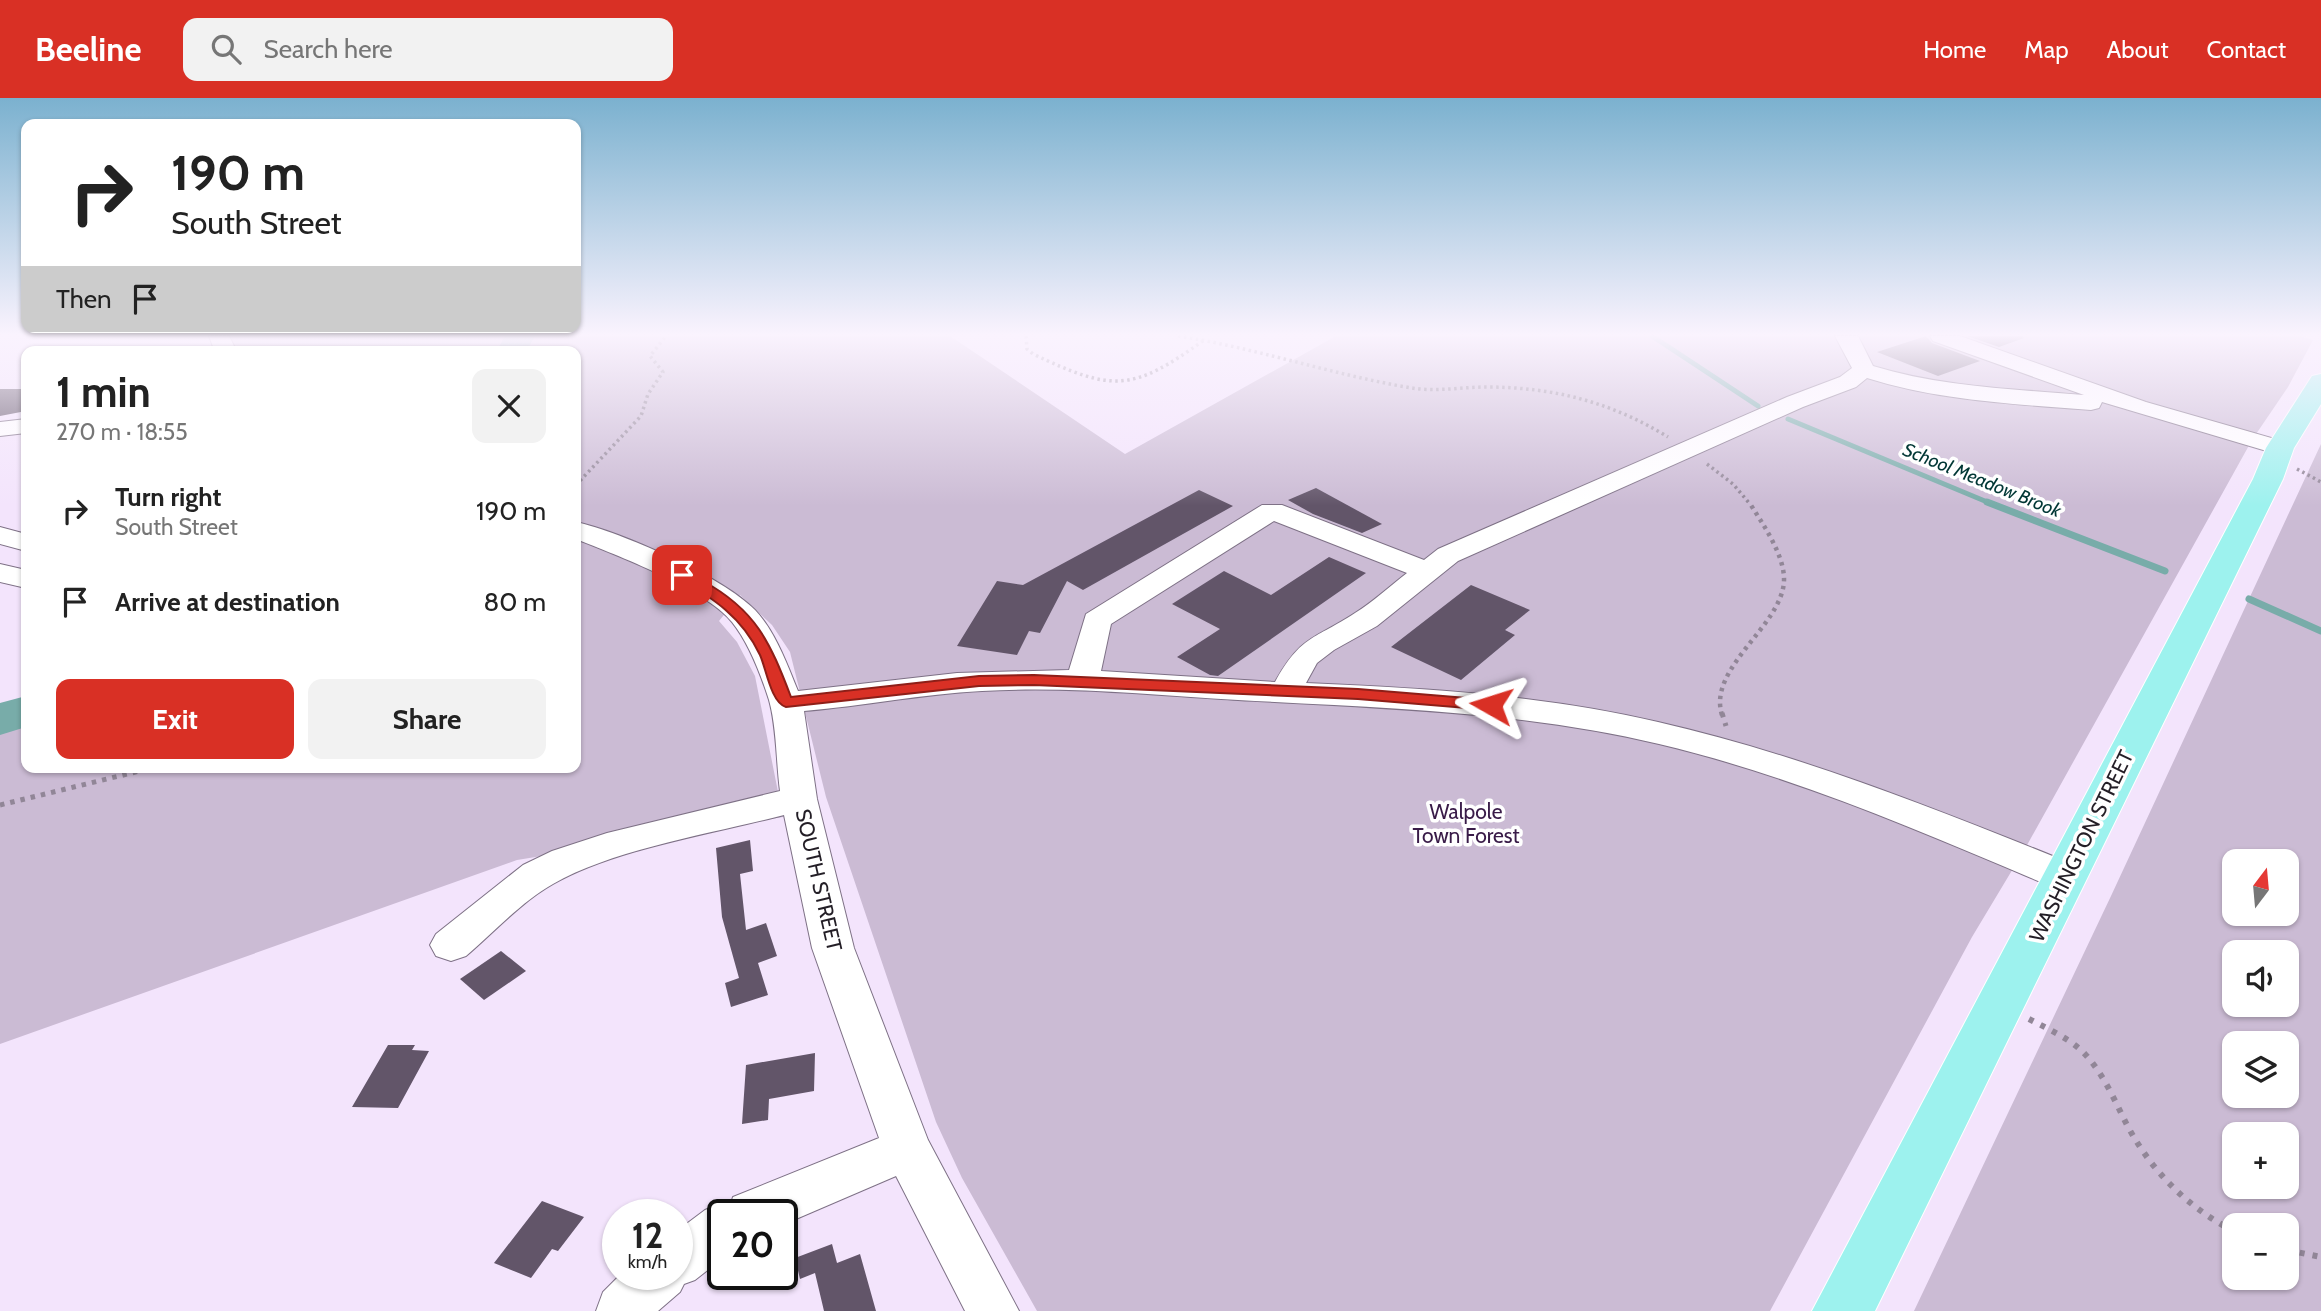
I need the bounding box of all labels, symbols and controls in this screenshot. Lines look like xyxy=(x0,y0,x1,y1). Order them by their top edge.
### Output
search box xyxy=(183,18,673,81)
text: Beeline xyxy=(35,29,141,69)
icon: search xyxy=(207,30,245,68)
text: Search here xyxy=(263,33,393,65)
text: Home xyxy=(1923,35,1986,64)
text: Map xyxy=(2024,35,2069,64)
text: About xyxy=(2107,35,2169,64)
text: Contact xyxy=(2207,35,2286,64)
text: 190 m xyxy=(171,143,305,202)
icon: right xyxy=(56,147,147,238)
text: South Street xyxy=(171,203,342,242)
icon: arrive xyxy=(126,280,164,318)
text: Then xyxy=(56,283,112,315)
text: 1 min xyxy=(56,366,151,418)
button: close xyxy=(472,369,546,443)
text: 270 m · 18:55 xyxy=(56,418,188,446)
water label: School Meadow Brook xyxy=(1900,438,2065,523)
text: Turn right xyxy=(115,481,221,513)
icon: right xyxy=(56,492,94,530)
text: 190 m xyxy=(476,495,546,527)
text: South Street xyxy=(115,513,238,541)
pin xyxy=(652,545,712,605)
icon: arrive xyxy=(663,556,701,594)
icon: arrive xyxy=(56,583,94,621)
text: Arrive at destination xyxy=(115,586,340,618)
text: 80 m xyxy=(483,586,546,618)
position arrow xyxy=(1454,668,1528,742)
button: Exit xyxy=(56,679,294,759)
button: Share xyxy=(308,679,546,759)
street label: WASHINGTON STREET xyxy=(2024,746,2138,946)
park label: Walpole Town Forest xyxy=(1412,799,1520,848)
street label: SOUTH STREET xyxy=(791,807,847,953)
north arrow xyxy=(2222,849,2300,926)
map controls xyxy=(2222,849,2299,1290)
button: sound xyxy=(2222,940,2299,1017)
button: layers xyxy=(2222,1031,2299,1108)
button: + xyxy=(2222,1122,2299,1199)
speed limit sign: 20 xyxy=(707,1199,798,1290)
button: − xyxy=(2222,1213,2299,1290)
text: 12 xyxy=(632,1214,663,1257)
text: km/h xyxy=(628,1251,667,1273)

